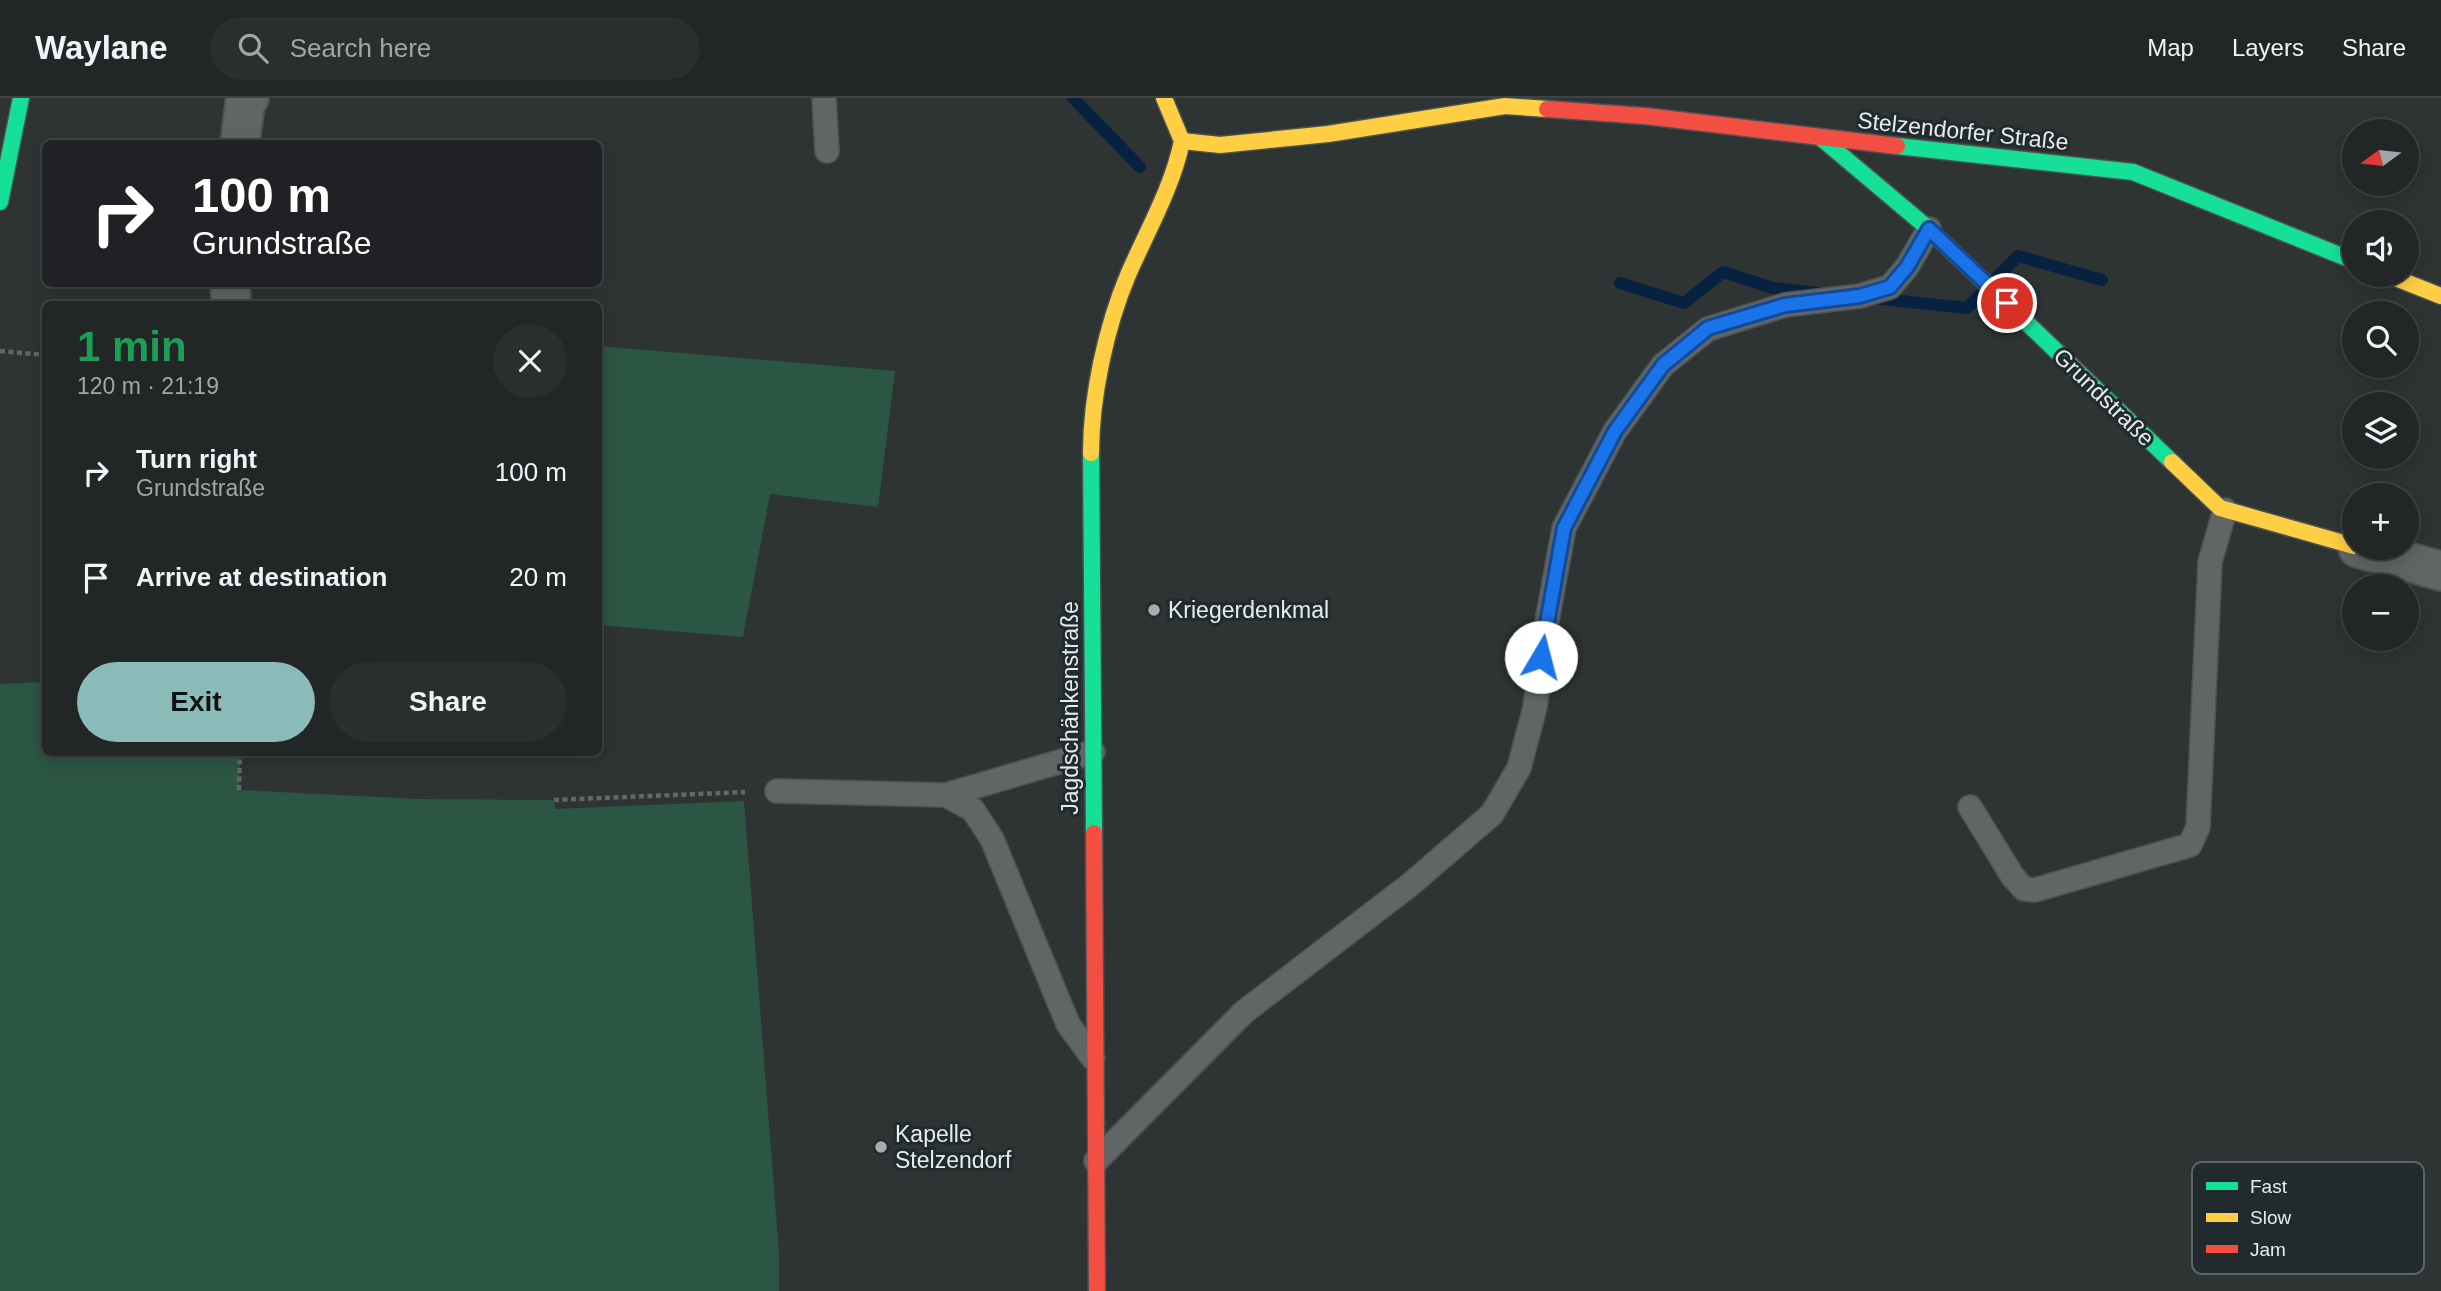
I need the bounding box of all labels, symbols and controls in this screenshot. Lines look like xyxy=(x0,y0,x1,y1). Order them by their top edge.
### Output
search box xyxy=(210,17,700,80)
text: Waylane xyxy=(35,29,168,66)
icon: search xyxy=(234,29,272,67)
text: Search here xyxy=(290,33,431,63)
text: Map xyxy=(2147,34,2194,61)
text: Layers xyxy=(2232,34,2304,61)
text: Share xyxy=(2342,34,2406,61)
street label: Stelzendorfer Straße xyxy=(1856,107,2070,155)
north arrow xyxy=(2342,119,2418,196)
map controls xyxy=(2342,119,2419,651)
icon: right xyxy=(77,168,168,259)
text: 100 m xyxy=(192,168,331,222)
button: sound xyxy=(2342,210,2419,287)
text: Grundstraße xyxy=(192,225,372,261)
pin xyxy=(1977,273,2037,333)
icon: arrive xyxy=(1988,284,2026,322)
button: search xyxy=(2342,301,2419,378)
text: 1 min xyxy=(77,323,187,370)
button: close xyxy=(493,324,567,398)
street label: Grundstraße xyxy=(2049,343,2159,451)
text: 120 m · 21:19 xyxy=(77,373,219,399)
button: layers xyxy=(2342,392,2419,469)
text: Turn right xyxy=(136,444,257,474)
icon: right xyxy=(77,454,115,492)
text: 100 m xyxy=(495,457,567,487)
text: Grundstraße xyxy=(136,475,265,501)
button: + xyxy=(2342,483,2419,560)
icon: arrive xyxy=(77,559,115,597)
text: Arrive at destination xyxy=(136,562,387,592)
text: 20 m xyxy=(509,562,567,592)
button: − xyxy=(2342,574,2419,651)
place label: Kriegerdenkmal xyxy=(1168,597,1329,623)
street label: Jagdschänkenstraße xyxy=(1057,601,1083,815)
marker: Kriegerdenkmal xyxy=(1146,602,1162,618)
position arrow xyxy=(1504,620,1578,694)
button: Exit xyxy=(77,662,315,742)
button: Share xyxy=(329,662,567,742)
place label: Kapelle Stelzendorf xyxy=(895,1121,1012,1173)
marker: Kapelle Stelzendorf xyxy=(873,1139,889,1155)
legend xyxy=(2192,1162,2424,1274)
text: Fast xyxy=(2250,1176,2288,1197)
text: Slow xyxy=(2250,1207,2291,1228)
text: Jam xyxy=(2250,1239,2286,1260)

